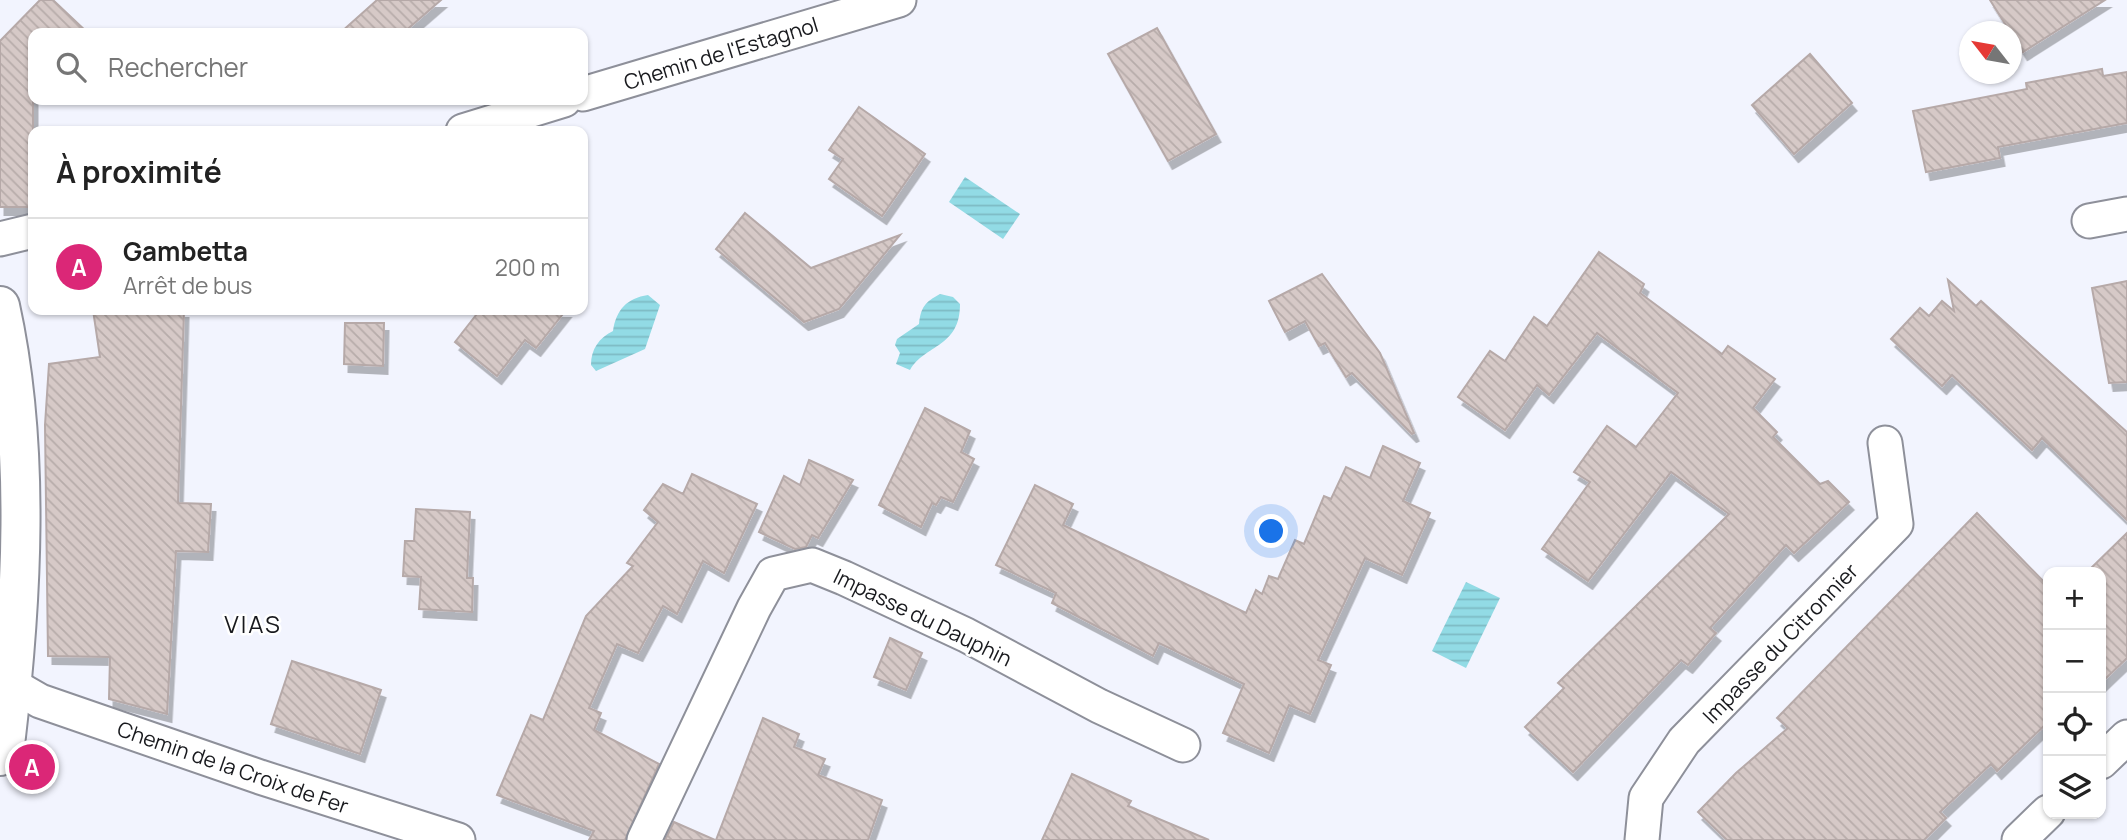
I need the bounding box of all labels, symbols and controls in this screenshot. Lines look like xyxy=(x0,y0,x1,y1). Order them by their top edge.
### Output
street label: Chemin de l'Estagnol xyxy=(620,10,822,96)
north arrow xyxy=(1959,21,2022,84)
search box xyxy=(28,28,588,105)
icon: search xyxy=(52,48,90,86)
text: Rechercher xyxy=(108,49,248,85)
text: À proximité xyxy=(56,151,222,192)
text: Gambetta xyxy=(123,233,248,269)
text: A xyxy=(71,251,87,283)
text: 200 m xyxy=(495,251,560,283)
text: Arrêt de bus xyxy=(123,269,252,301)
your location xyxy=(1254,514,1288,548)
street label: Impasse du Citronnier xyxy=(1696,557,1864,729)
street label: Impasse du Dauphin xyxy=(829,562,1017,672)
map controls xyxy=(2043,567,2106,819)
button: + xyxy=(2043,567,2106,630)
district label: VIAS xyxy=(224,607,282,640)
button: − xyxy=(2043,630,2106,693)
button: locate xyxy=(2043,693,2106,756)
street label: Chemin de la Croix de Fer xyxy=(114,714,353,820)
pin: A xyxy=(9,741,55,793)
button: layers xyxy=(2043,756,2106,819)

